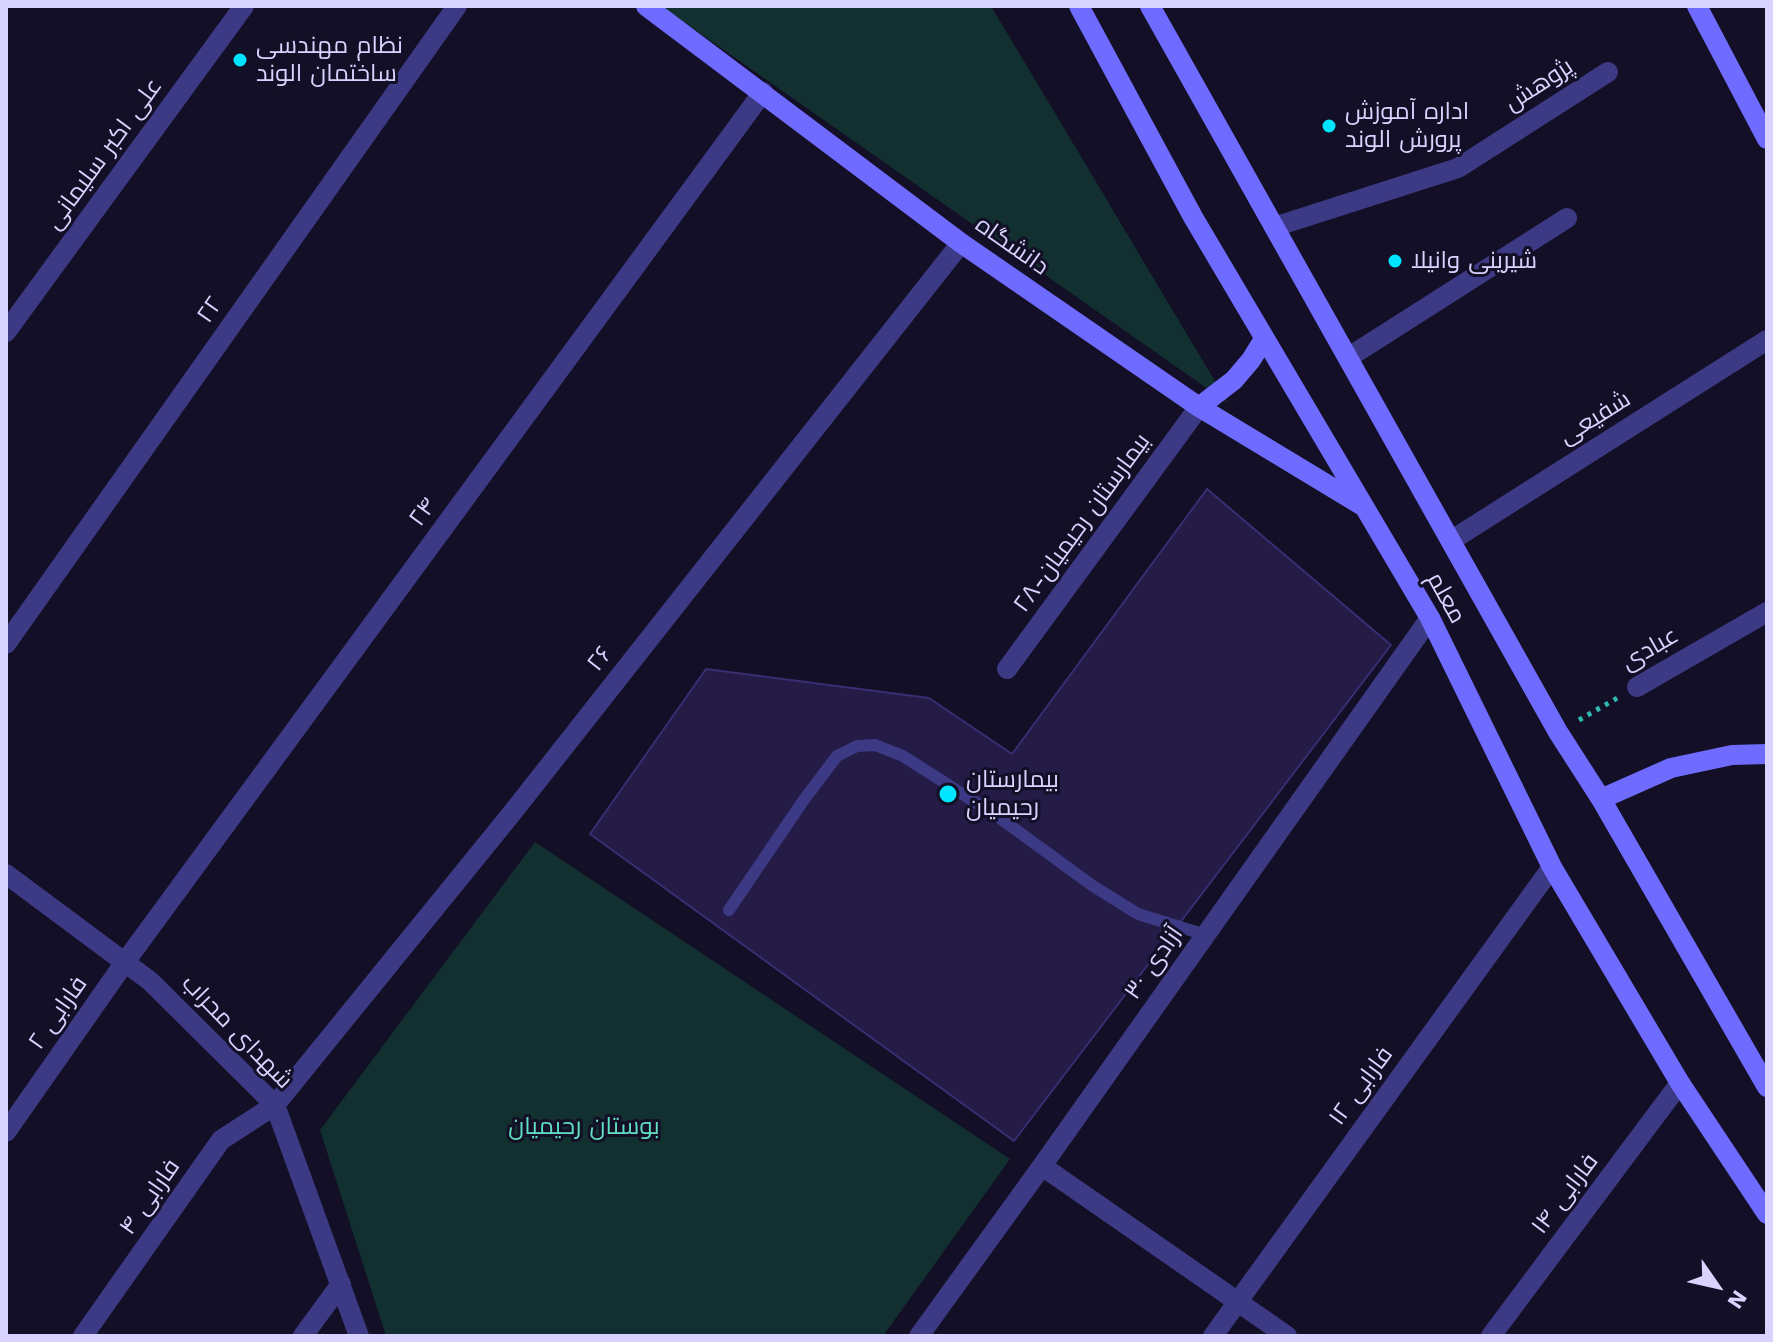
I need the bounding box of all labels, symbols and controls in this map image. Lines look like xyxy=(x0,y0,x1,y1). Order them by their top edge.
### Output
place label: نظام مهندسی ساختمان الوند xyxy=(256,32,403,88)
marker: نظام مهندسی ساختمان الوند xyxy=(231,51,249,69)
street label: پژوهش xyxy=(1499,52,1579,118)
street label: علی اکبر سلیمانی xyxy=(39,73,169,235)
place label: اداره آموزش پرورش الوند xyxy=(1345,98,1469,154)
marker: اداره آموزش پرورش الوند xyxy=(1320,117,1338,135)
street label: دانشگاه xyxy=(970,210,1054,282)
place label: شیرینی وانیلا xyxy=(1411,247,1537,275)
marker: شیرینی وانیلا xyxy=(1386,252,1404,270)
street label: ۲۲ xyxy=(191,291,229,329)
street label: شفیعی xyxy=(1554,385,1636,451)
street label: ۲۸-بیمارستان رحیمیان xyxy=(1007,428,1157,618)
street label: ۲۴ xyxy=(403,492,443,532)
street label: معلم xyxy=(1420,567,1472,629)
street label: عبادی xyxy=(1616,621,1684,677)
street label: ۲۶ xyxy=(581,641,619,677)
place label: بیمارستان رحیمیان xyxy=(966,766,1059,822)
marker: بیمارستان رحیمیان xyxy=(937,783,959,805)
street label: آزادی ۳۰ xyxy=(1118,921,1190,1005)
street label: شهدای محراب xyxy=(176,969,298,1095)
street label: فارابی ۲ xyxy=(22,971,94,1055)
street label: فارابی ۱۲ xyxy=(1323,1041,1399,1131)
park label: بوستان رحیمیان xyxy=(508,1113,660,1141)
street label: فارابی ۱۴ xyxy=(1525,1148,1605,1240)
street label: فارابی ۴ xyxy=(113,1153,187,1241)
north arrow xyxy=(1677,1246,1757,1326)
text: N xyxy=(1722,1286,1752,1313)

